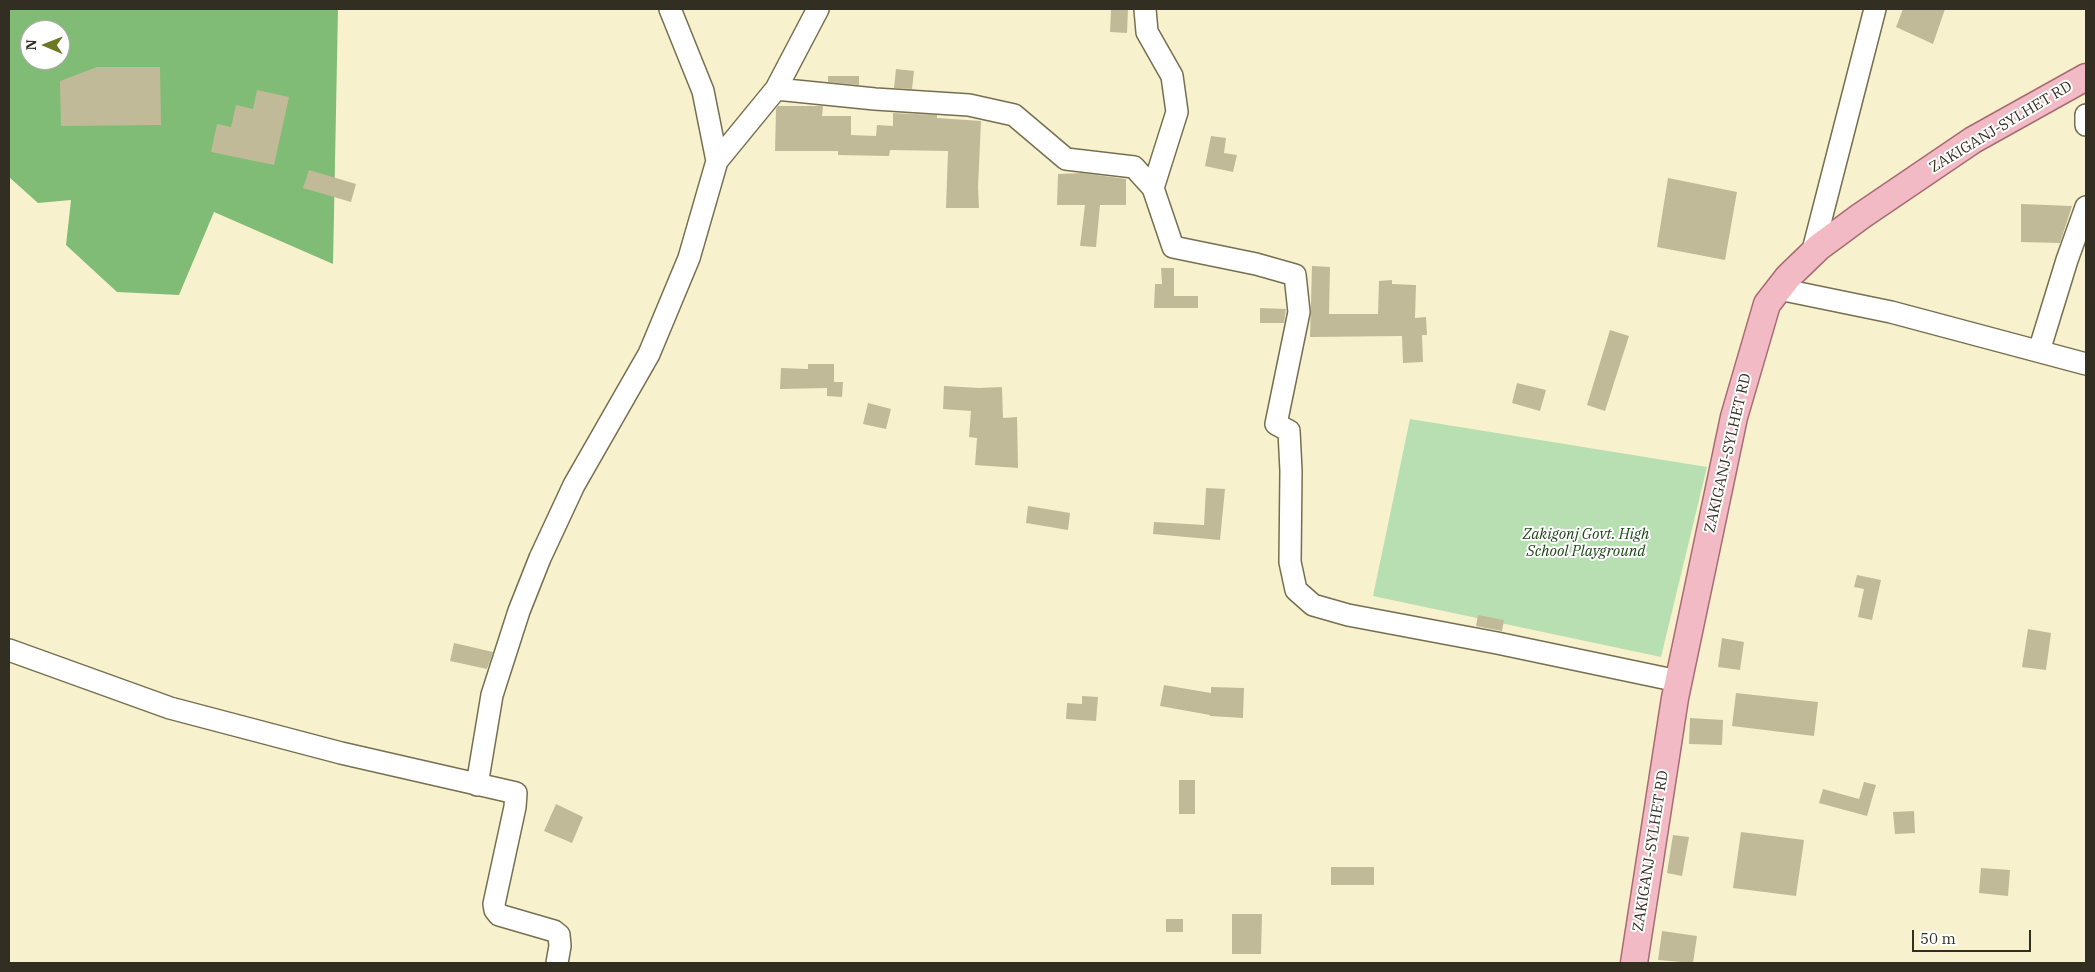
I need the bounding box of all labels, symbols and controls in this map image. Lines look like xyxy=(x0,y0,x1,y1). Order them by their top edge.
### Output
north arrow xyxy=(20,20,70,70)
text: N xyxy=(22,39,40,50)
street label: ZAKIGANJ-SYLHET RD xyxy=(1927,77,2075,177)
street label: ZAKIGANJ-SYLHET RD xyxy=(1701,372,1755,534)
park label: Zakigonj Govt. High School Playground xyxy=(1523,526,1649,561)
street label: ZAKIGANJ-SYLHET RD xyxy=(1629,769,1673,933)
scale bar xyxy=(1915,920,2034,952)
text: 50 m xyxy=(1920,929,1956,948)

